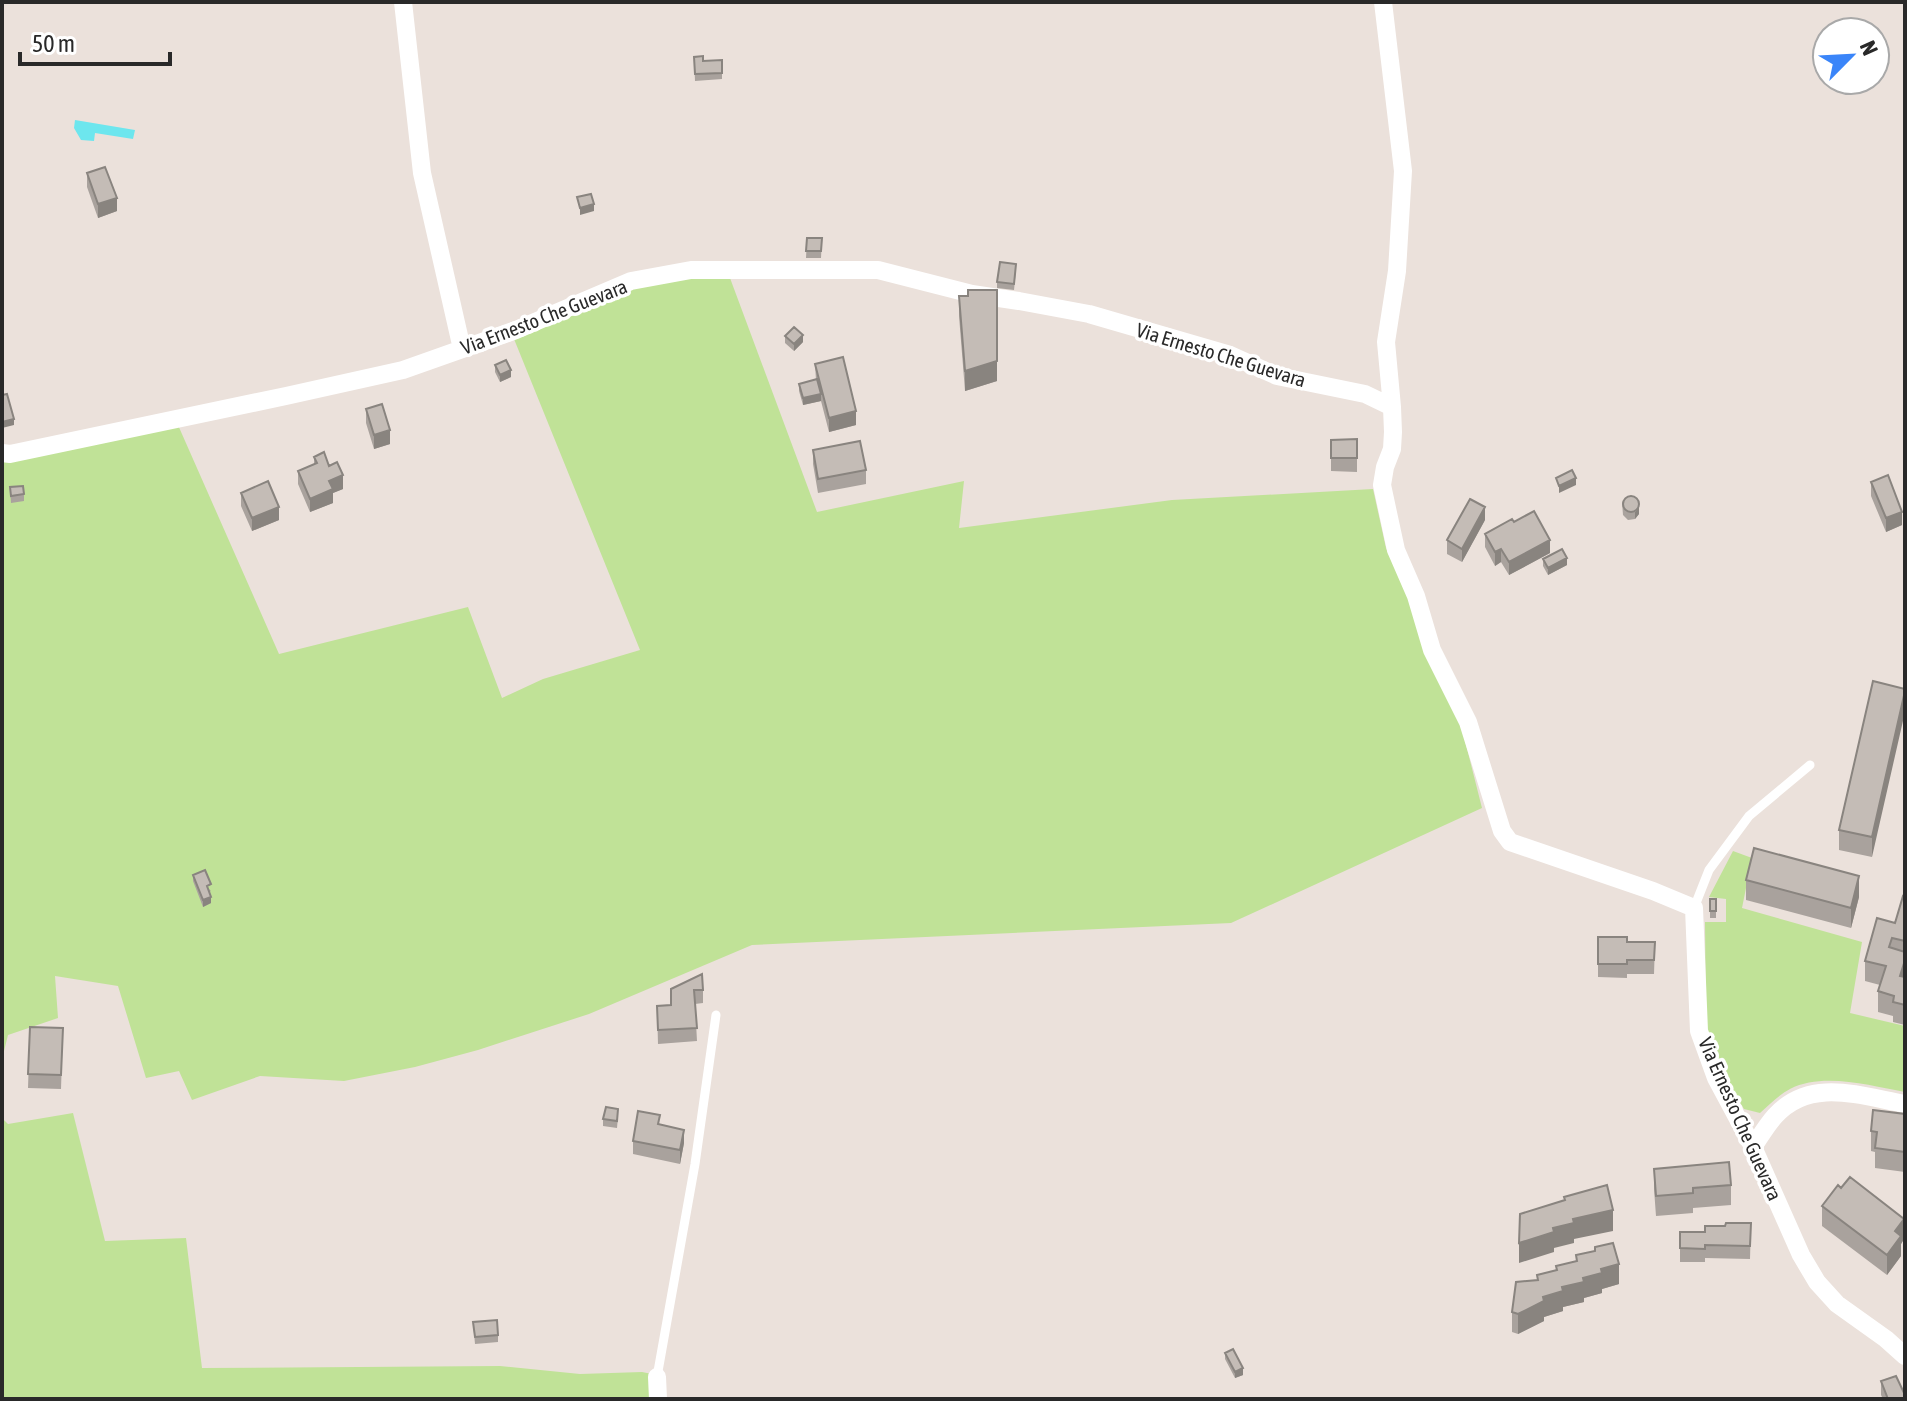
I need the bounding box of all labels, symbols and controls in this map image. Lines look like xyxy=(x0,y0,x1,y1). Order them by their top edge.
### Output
scale bar xyxy=(20,16,170,66)
north arrow xyxy=(1811,16,1891,96)
text: 50 m xyxy=(32,30,75,57)
text: N xyxy=(1855,37,1884,59)
street label: Via Ernesto Che Guevara xyxy=(457,274,630,359)
street label: Via Ernesto Che Guevara xyxy=(1134,318,1309,391)
street label: Via Ernesto Che Guevara xyxy=(1694,1034,1787,1204)

